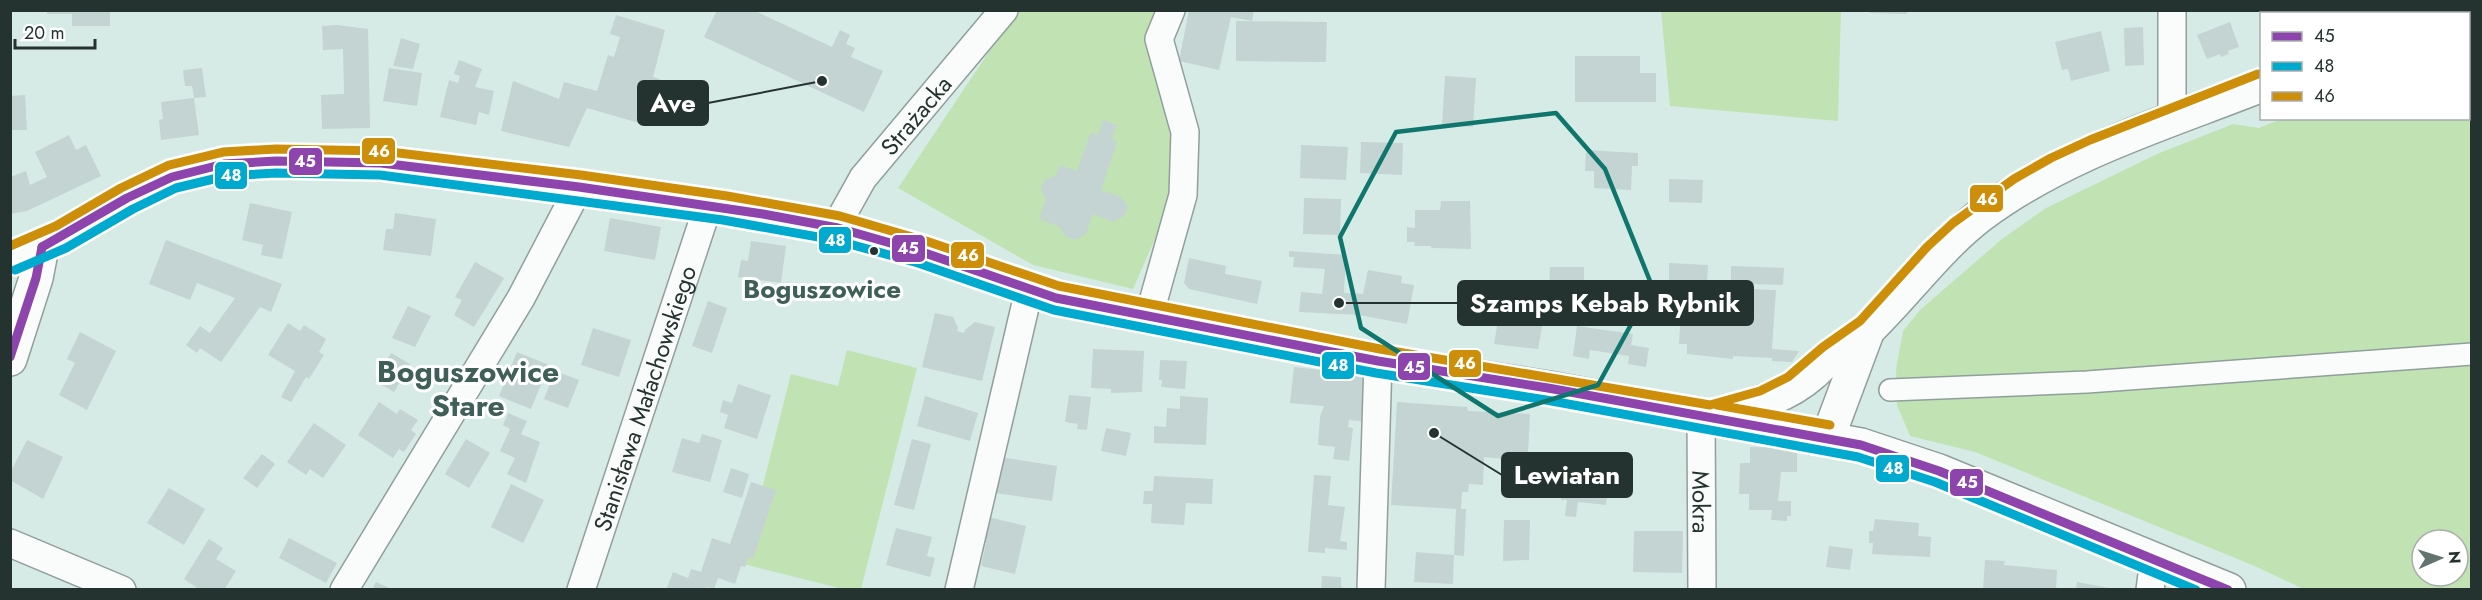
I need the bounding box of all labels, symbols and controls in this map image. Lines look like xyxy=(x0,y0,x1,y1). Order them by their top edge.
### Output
scale bar xyxy=(15,12,94,50)
legend xyxy=(2260,12,2470,120)
text: 20 m xyxy=(24,20,64,46)
text: 45 xyxy=(2314,23,2335,49)
text: 48 xyxy=(2314,53,2334,79)
street label: Strażacka xyxy=(872,68,960,163)
callout: Ave xyxy=(638,81,708,125)
text: 46 xyxy=(2314,83,2335,109)
text: Ave xyxy=(649,84,696,122)
line badge: 46 xyxy=(361,137,396,165)
text: 46 xyxy=(368,140,390,163)
line badge: 45 xyxy=(288,147,323,176)
text: 45 xyxy=(294,150,316,173)
line badge: 48 xyxy=(214,161,248,190)
text: 48 xyxy=(220,164,242,187)
line badge: 46 xyxy=(1969,184,2004,213)
text: 46 xyxy=(1976,188,1998,211)
line badge: 48 xyxy=(818,226,852,254)
text: 48 xyxy=(824,229,846,252)
line badge: 45 xyxy=(891,234,926,263)
text: 45 xyxy=(897,237,919,260)
line badge: 46 xyxy=(950,241,985,269)
text: 46 xyxy=(957,244,979,267)
unlabelled marker xyxy=(868,245,880,257)
street label: Stanisława Małachowskiego xyxy=(584,261,705,536)
district label: Boguszowice xyxy=(743,270,901,308)
callout: Szamps Kebab Rybnik xyxy=(1458,281,1753,325)
text: Szamps Kebab Rybnik xyxy=(1470,284,1740,322)
line badge: 46 xyxy=(1448,349,1482,378)
district label: Boguszowice Stare xyxy=(377,350,559,427)
line badge: 48 xyxy=(1321,351,1355,380)
line badge: 45 xyxy=(1397,352,1431,381)
text: 46 xyxy=(1454,352,1476,375)
text: 48 xyxy=(1327,354,1349,377)
text: 45 xyxy=(1403,356,1425,379)
callout: Lewiatan xyxy=(1502,453,1632,497)
line badge: 48 xyxy=(1875,454,1910,483)
text: Lewiatan xyxy=(1514,456,1620,494)
text: 48 xyxy=(1882,457,1904,480)
line badge: 45 xyxy=(1949,468,1984,497)
street label: Mokra xyxy=(1684,470,1719,534)
text: 45 xyxy=(1956,471,1978,494)
north arrow xyxy=(2410,528,2470,588)
text: N xyxy=(2443,550,2466,564)

